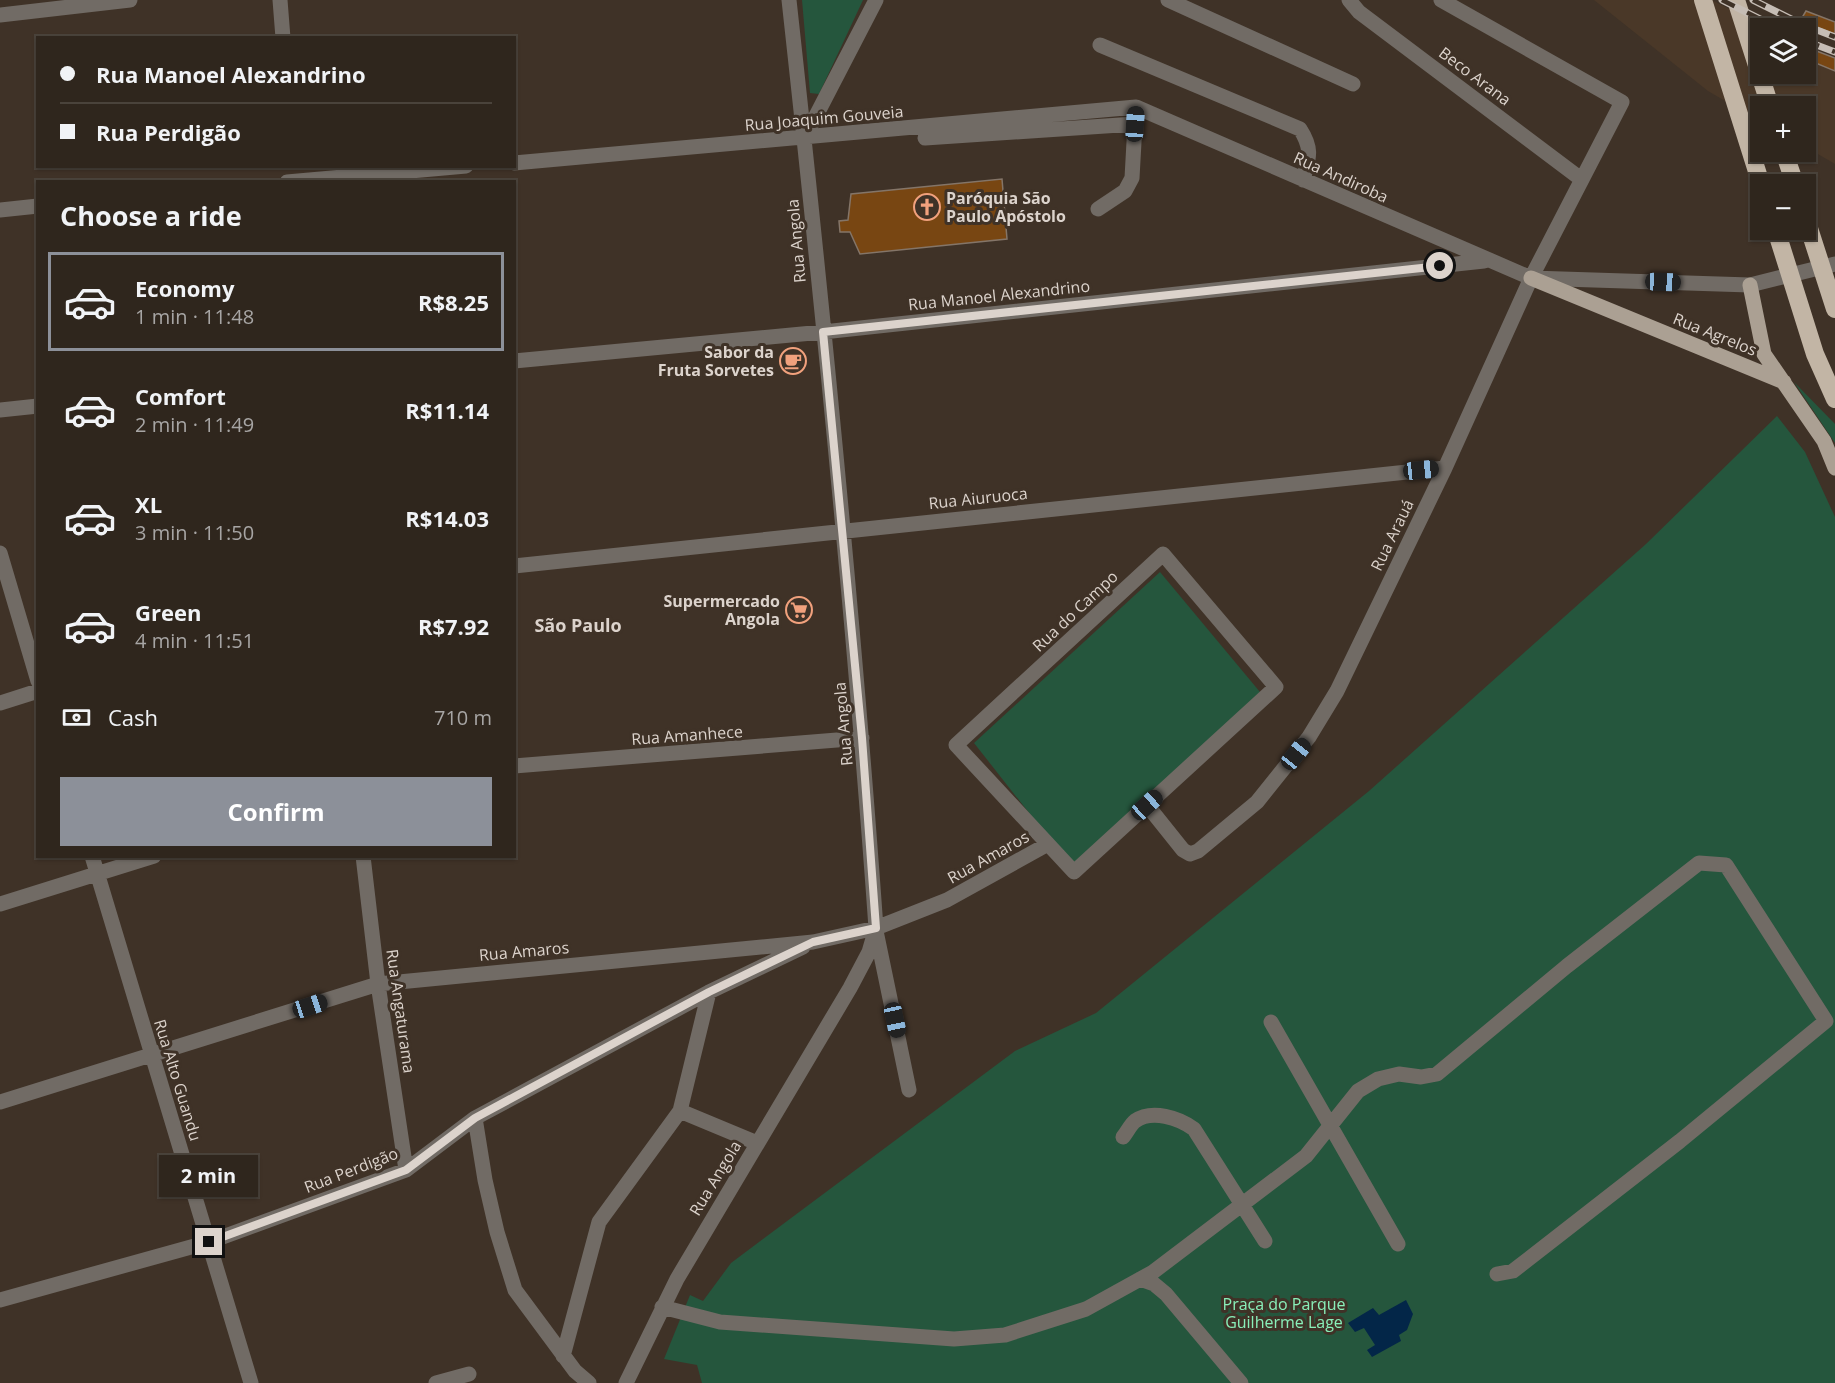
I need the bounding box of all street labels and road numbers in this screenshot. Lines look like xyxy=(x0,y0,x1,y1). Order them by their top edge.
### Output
street label: Beco Arana xyxy=(1434,42,1516,110)
street label: Rua Joaquim Gouveia xyxy=(744,100,904,136)
street label: Rua Andiroba xyxy=(1290,146,1392,208)
street label: Rua Angola xyxy=(781,198,811,284)
street label: Rua Manoel Alexandrino xyxy=(907,275,1091,315)
street label: Rua Agrelos xyxy=(1670,307,1760,361)
street label: Rua Aiuruoca xyxy=(928,482,1028,514)
street label: Rua Arauá xyxy=(1365,496,1419,574)
street label: Rua do Campo xyxy=(1027,566,1123,656)
street label: Rua Angola xyxy=(828,681,858,767)
street label: Rua Amanhece xyxy=(630,720,744,750)
street label: Rua Amaros xyxy=(943,825,1033,889)
street label: Rua Amaros xyxy=(478,936,570,966)
street label: Rua Angaturama xyxy=(381,948,421,1074)
street label: Rua Alto Guandu xyxy=(149,1016,207,1144)
street label: Rua Angola xyxy=(684,1136,746,1220)
street label: Rua Perdigão xyxy=(301,1142,401,1198)

